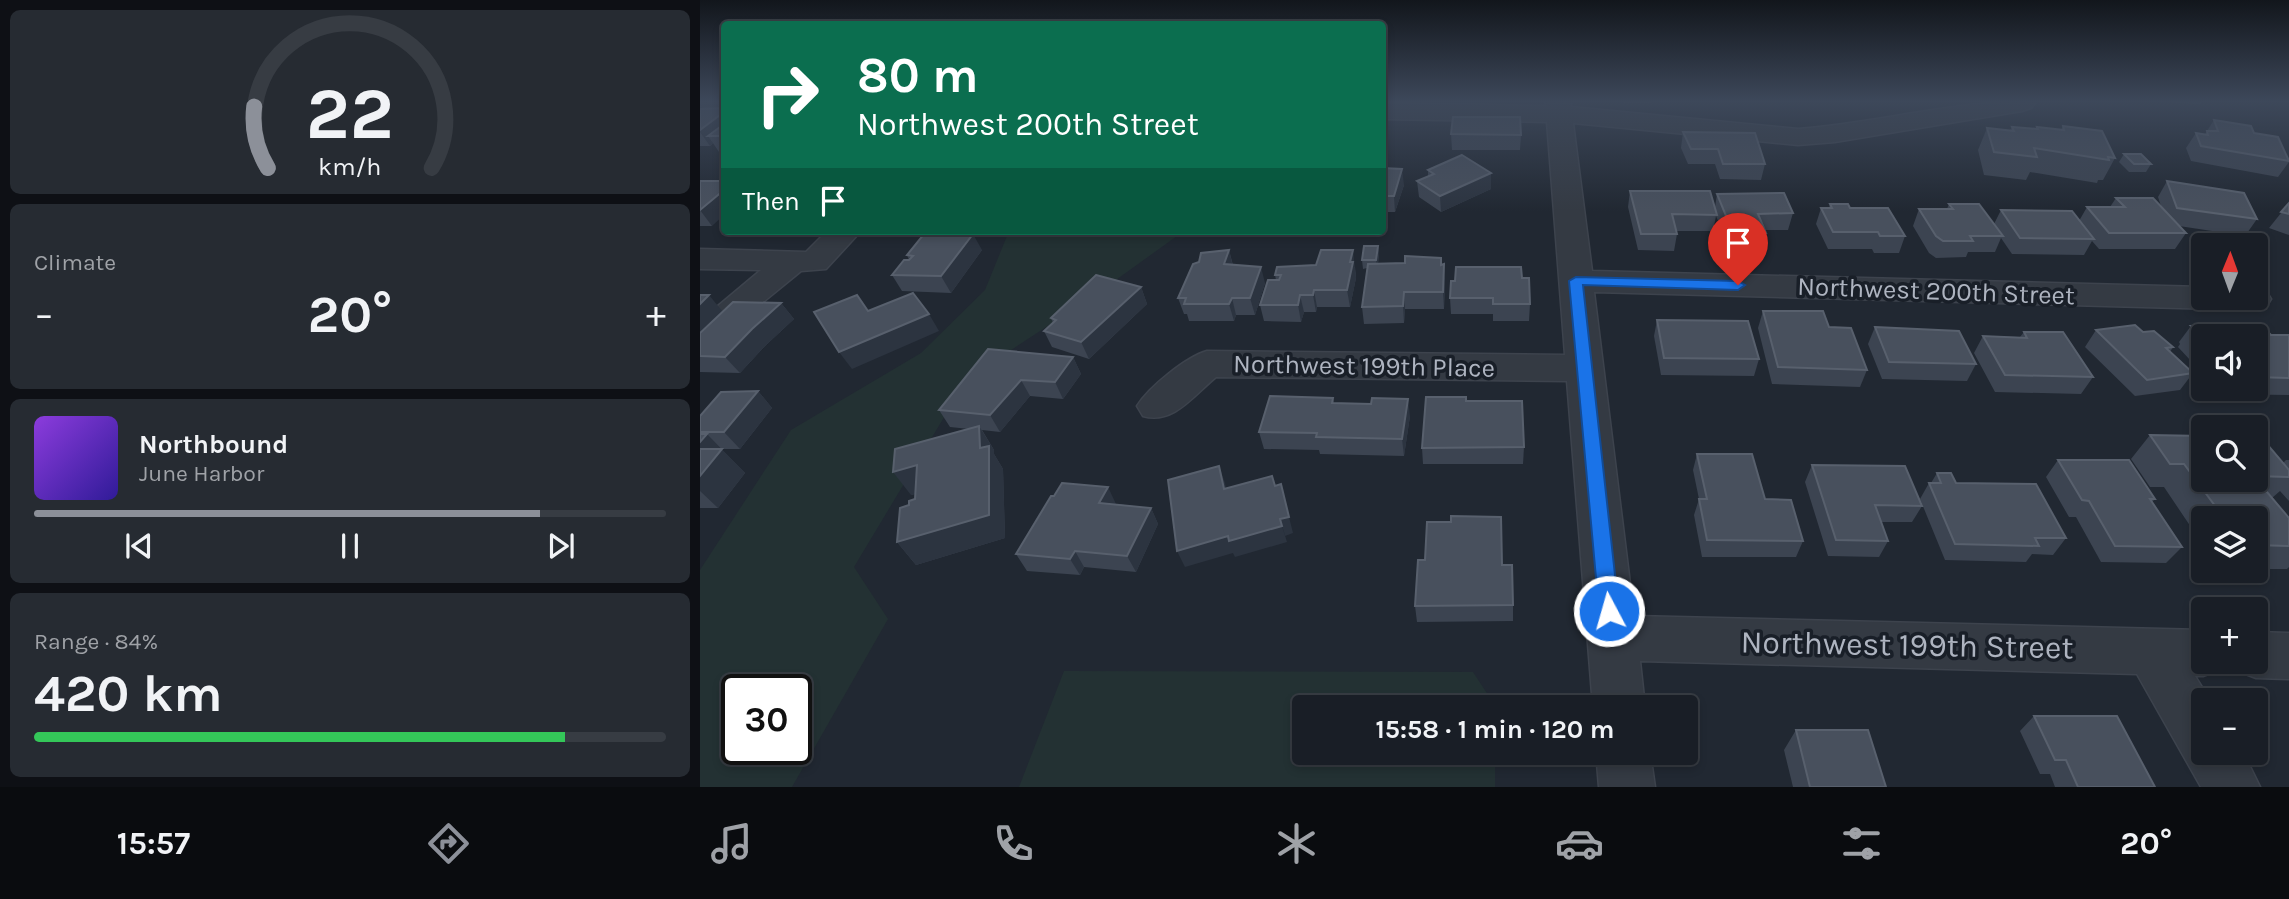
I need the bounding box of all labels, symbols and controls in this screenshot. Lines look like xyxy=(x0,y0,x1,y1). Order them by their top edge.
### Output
text: 80 m xyxy=(857,47,979,104)
icon: right xyxy=(742,49,833,140)
text: 22 xyxy=(306,72,394,157)
text: Northwest 200th Street xyxy=(857,106,1199,143)
text: km/h xyxy=(318,152,382,181)
icon: arrive xyxy=(814,182,852,220)
text: Then xyxy=(742,186,800,217)
pin xyxy=(1708,213,1768,285)
icon: arrive xyxy=(1719,224,1757,262)
north arrow xyxy=(2191,233,2268,310)
map controls xyxy=(2191,233,2268,765)
text: Climate xyxy=(34,249,116,276)
street label: Northwest 200th Street xyxy=(1797,271,2075,311)
text: 20° xyxy=(308,284,392,345)
text: − xyxy=(34,292,54,337)
text: + xyxy=(646,292,666,337)
button: sound xyxy=(2191,324,2268,401)
street label: Northwest 199th Place xyxy=(1233,348,1495,384)
button: search xyxy=(2191,415,2268,492)
text: Northbound xyxy=(139,429,288,460)
text: June Harbor xyxy=(139,460,264,487)
button: layers xyxy=(2191,506,2268,583)
icon: previous xyxy=(120,527,158,565)
icon: pause xyxy=(331,527,369,565)
icon: next xyxy=(542,527,580,565)
position arrow xyxy=(1572,574,1646,648)
button: + xyxy=(2191,597,2268,674)
street label: Northwest 199th Street xyxy=(1740,624,2074,666)
text: Range · 84% xyxy=(34,628,158,655)
text: 420 km xyxy=(34,663,223,724)
speed limit sign: 30 xyxy=(721,674,812,765)
button: − xyxy=(2191,688,2268,765)
text: 15:58 · 1 min · 120 m xyxy=(1376,714,1614,745)
icon: directions xyxy=(424,819,473,868)
icon: music xyxy=(707,819,756,868)
icon: phone xyxy=(989,819,1038,868)
icon: climate xyxy=(1272,819,1321,868)
icon: car xyxy=(1555,819,1604,868)
icon: filters xyxy=(1837,819,1886,868)
text: 15:57 xyxy=(117,825,190,862)
text: 20° xyxy=(2120,825,2172,862)

